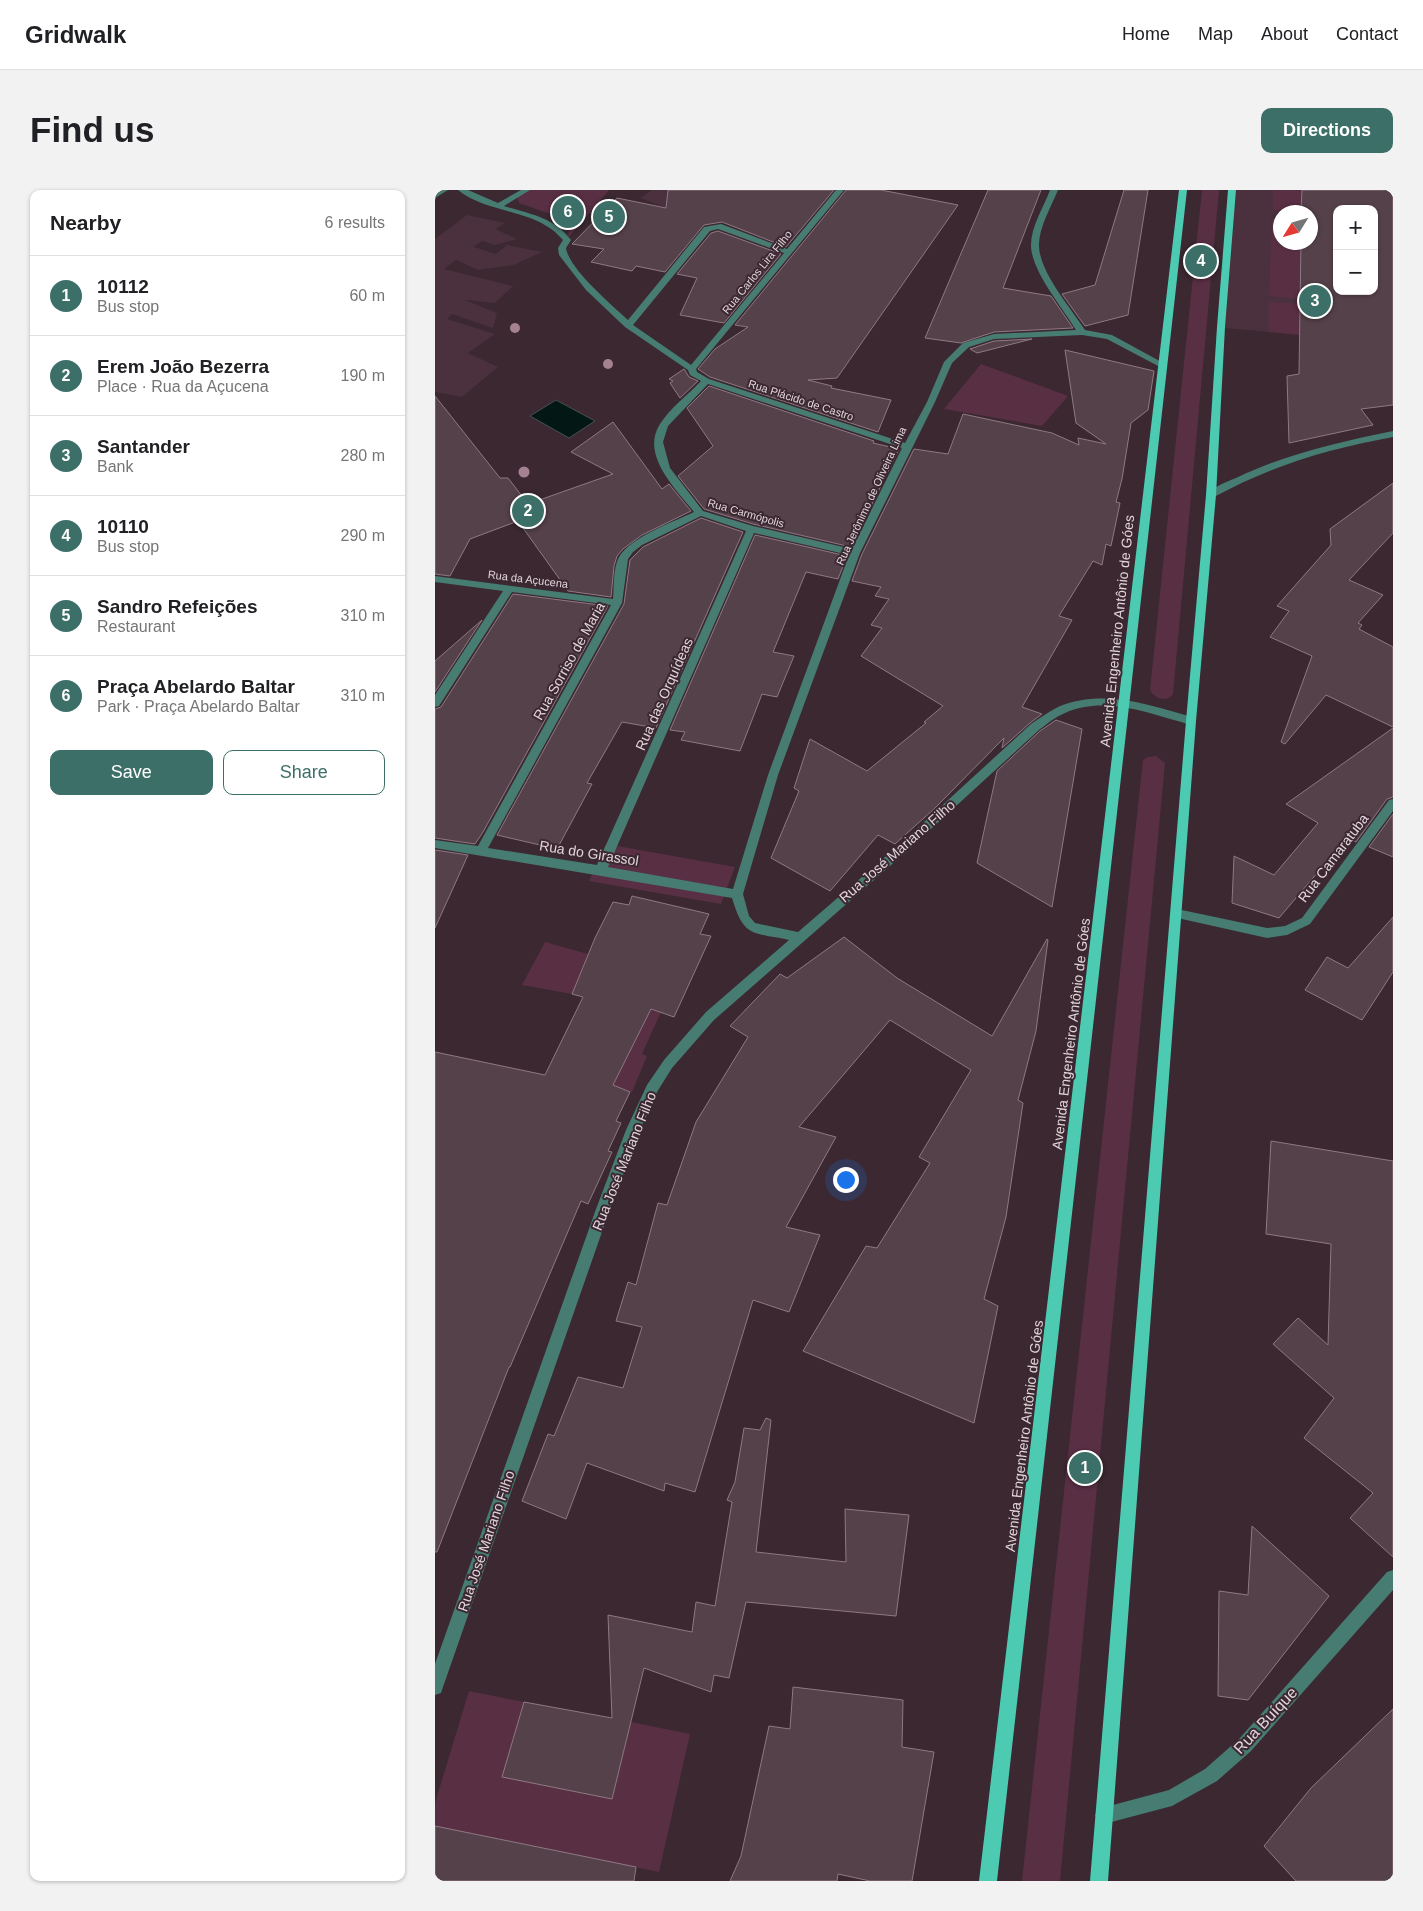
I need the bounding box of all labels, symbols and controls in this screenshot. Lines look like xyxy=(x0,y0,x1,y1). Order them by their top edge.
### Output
text: Gridwalk xyxy=(25,21,126,48)
text: Home xyxy=(1122,24,1170,44)
text: Map xyxy=(1198,24,1233,44)
text: About xyxy=(1261,24,1308,44)
text: Contact xyxy=(1336,24,1398,44)
button: Directions xyxy=(1261,108,1393,153)
text: Find us xyxy=(30,110,154,149)
pin: 6 xyxy=(552,193,584,231)
pin: 5 xyxy=(593,198,625,236)
north arrow xyxy=(1273,205,1318,250)
map controls xyxy=(1333,205,1378,295)
button: + xyxy=(1333,205,1378,250)
text: Nearby xyxy=(50,211,121,234)
text: 6 results xyxy=(325,214,385,231)
street label: Rua Carlos Lira Filho xyxy=(720,228,794,316)
pin: 4 xyxy=(1185,242,1217,280)
button: − xyxy=(1333,250,1378,295)
text: 10112 xyxy=(97,276,149,297)
pin: 3 xyxy=(1299,282,1331,320)
text: 1 xyxy=(62,287,70,304)
text: 60 m xyxy=(349,287,385,304)
text: Bus stop xyxy=(97,298,159,315)
text: Erem João Bezerra xyxy=(97,356,269,377)
text: 2 xyxy=(62,367,70,384)
text: 190 m xyxy=(341,367,385,384)
street label: Rua Plácido de Castro xyxy=(747,377,855,423)
text: Place · Rua da Açucena xyxy=(97,378,269,395)
street label: Rua Jerônimo de Oliveira Lima xyxy=(834,424,909,567)
text: Santander xyxy=(97,436,190,457)
text: 3 xyxy=(62,447,70,464)
text: 280 m xyxy=(341,447,385,464)
text: Bank xyxy=(97,458,133,475)
pin: 2 xyxy=(512,492,544,530)
street label: Rua Carmópolis xyxy=(706,496,786,530)
street label: Avenida Engenheiro Antônio de Góes xyxy=(1097,514,1137,748)
text: 10110 xyxy=(97,516,149,537)
text: 4 xyxy=(62,527,70,544)
text: 290 m xyxy=(341,527,385,544)
text: Bus stop xyxy=(97,538,159,555)
street label: Rua da Açucena xyxy=(487,568,570,590)
text: Sandro Refeições xyxy=(97,596,258,617)
street label: Rua Sorriso de Maria xyxy=(530,599,608,723)
text: 5 xyxy=(62,607,70,624)
text: 310 m xyxy=(341,607,385,624)
text: Restaurant xyxy=(97,618,175,635)
street label: Rua das Orquídeas xyxy=(632,635,696,753)
text: Praça Abelardo Baltar xyxy=(97,676,295,697)
text: 6 xyxy=(62,687,70,704)
text: 310 m xyxy=(341,687,385,704)
text: Park · Praça Abelardo Baltar xyxy=(97,698,300,715)
button: Save xyxy=(50,750,213,795)
button: Share xyxy=(223,750,385,795)
street label: Rua José Mariano Filho xyxy=(836,796,958,906)
street label: Rua Camaratuba xyxy=(1295,810,1372,905)
street label: Rua do Girassol xyxy=(538,837,640,869)
street label: Avenida Engenheiro Antônio de Góes xyxy=(1049,917,1093,1151)
street label: Rua José Mariano Filho xyxy=(589,1089,659,1233)
your location xyxy=(833,1167,859,1193)
street label: Avenida Engenheiro Antônio de Góes xyxy=(1002,1319,1046,1553)
pin: 1 xyxy=(1069,1449,1101,1487)
street label: Rua José Mariano Filho xyxy=(454,1468,518,1614)
street label: Rua Buíque xyxy=(1230,1684,1300,1757)

